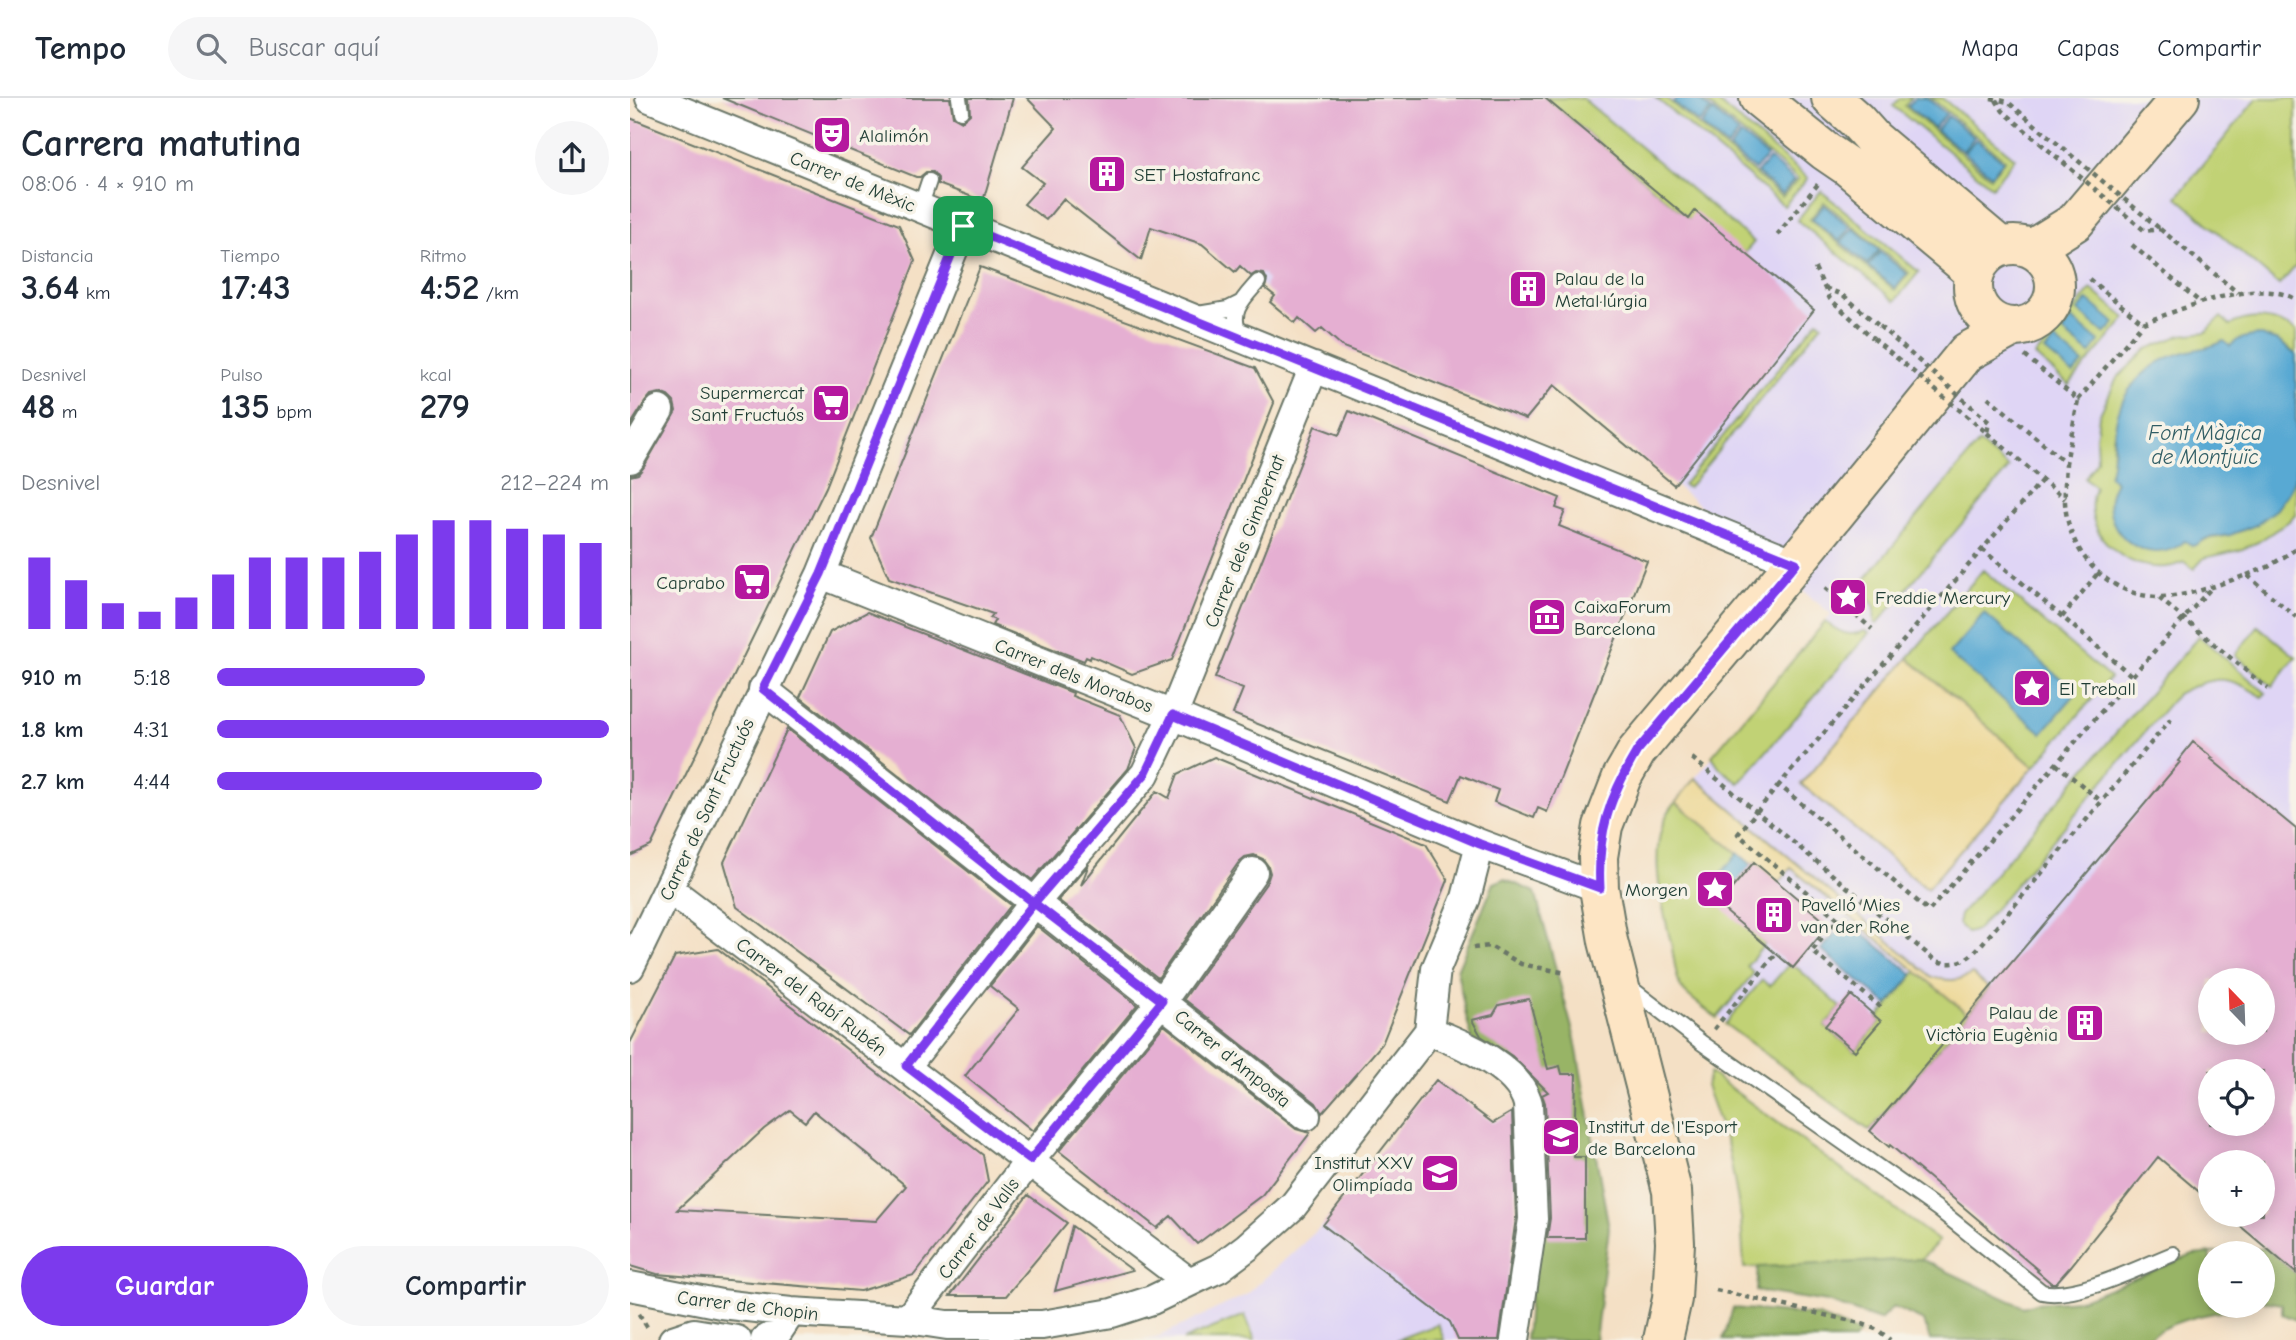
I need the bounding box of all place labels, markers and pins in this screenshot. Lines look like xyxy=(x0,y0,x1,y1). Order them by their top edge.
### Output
theatre icon: Alalimón xyxy=(811,114,853,156)
place label: Alalimón xyxy=(859,125,929,147)
building icon: SET Hostafranc xyxy=(1086,153,1128,195)
place label: SET Hostafranc xyxy=(1134,164,1260,186)
pin xyxy=(933,196,993,256)
building icon: Palau de la Metal·lúrgia xyxy=(1507,268,1549,310)
place label: Palau de la Metal·lúrgia xyxy=(1555,268,1648,312)
place label: Supermercat Sant Fructuós xyxy=(691,382,805,426)
supermarket icon: Supermercat Sant Fructuós xyxy=(810,382,852,424)
supermarket icon: Caprabo xyxy=(731,561,773,603)
place label: Caprabo xyxy=(656,572,725,594)
place icon: Freddie Mercury xyxy=(1827,576,1869,618)
place label: Freddie Mercury xyxy=(1875,587,2011,609)
museum icon: CaixaForum Barcelona xyxy=(1526,596,1568,638)
place label: CaixaForum Barcelona xyxy=(1574,596,1671,640)
place icon: El Treball xyxy=(2011,667,2053,709)
place label: El Treball xyxy=(2059,678,2136,700)
place icon: Morgen xyxy=(1694,868,1736,910)
place label: Morgen xyxy=(1625,879,1688,901)
building icon: Pavelló Mies van der Rohe xyxy=(1753,894,1795,936)
place label: Pavelló Mies van der Rohe xyxy=(1800,894,1910,938)
place label: Palau de Victòria Eugènia xyxy=(1926,1002,2058,1046)
building icon: Palau de Victòria Eugènia xyxy=(2064,1002,2106,1044)
school or university icon: Institut de l'Esport de Barcelona xyxy=(1540,1116,1582,1158)
place label: Institut de l'Esport de Barcelona xyxy=(1588,1116,1737,1160)
place label: Institut XXV Olimpíada xyxy=(1314,1152,1414,1196)
school or university icon: Institut XXV Olimpíada xyxy=(1419,1152,1461,1194)

